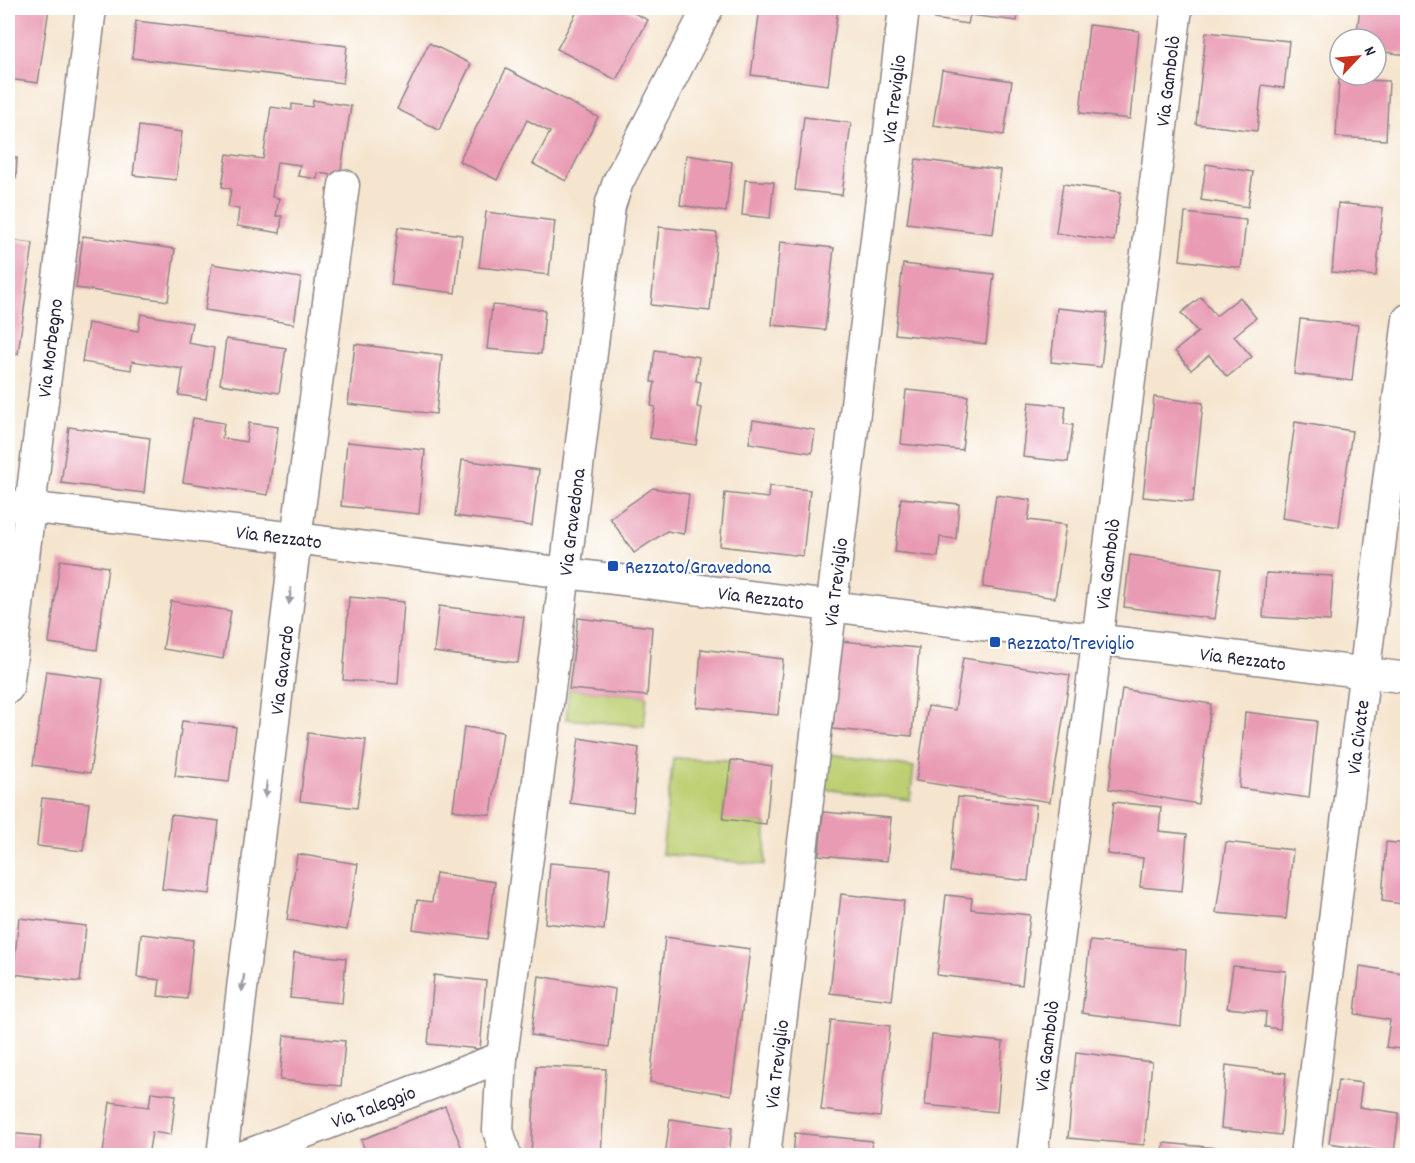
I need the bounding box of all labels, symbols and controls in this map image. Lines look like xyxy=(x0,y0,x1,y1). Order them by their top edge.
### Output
north arrow xyxy=(1328,27,1388,87)
street label: Via Gambolò xyxy=(1150,34,1189,129)
text: N xyxy=(1357,43,1381,60)
street label: Via Treviglio xyxy=(877,53,915,146)
street label: Via Morbegno xyxy=(32,297,72,400)
street label: Via Gravedona xyxy=(553,466,595,578)
street label: Via Gambolò xyxy=(1090,517,1129,612)
street label: Via Rezzato xyxy=(234,520,323,558)
street label: Via Treviglio xyxy=(819,536,857,629)
place label: Rezzato/Gravedona xyxy=(625,555,772,583)
marker: Rezzato/Gravedona xyxy=(606,559,620,573)
street label: Via Rezzato xyxy=(716,581,805,619)
one-way arrow xyxy=(285,586,294,605)
street label: Via Gavardo xyxy=(265,624,303,717)
place label: Rezzato/Treviglio xyxy=(1007,631,1134,659)
marker: Rezzato/Treviglio xyxy=(988,635,1002,649)
street label: Via Rezzato xyxy=(1198,642,1287,680)
street label: Via Civate xyxy=(1342,698,1378,776)
one-way arrow xyxy=(262,780,271,799)
one-way arrow xyxy=(238,973,248,992)
street label: Via Gambolò xyxy=(1029,999,1068,1094)
street label: Via Treviglio xyxy=(760,1018,798,1111)
street label: Via Taleggio xyxy=(328,1080,420,1138)

